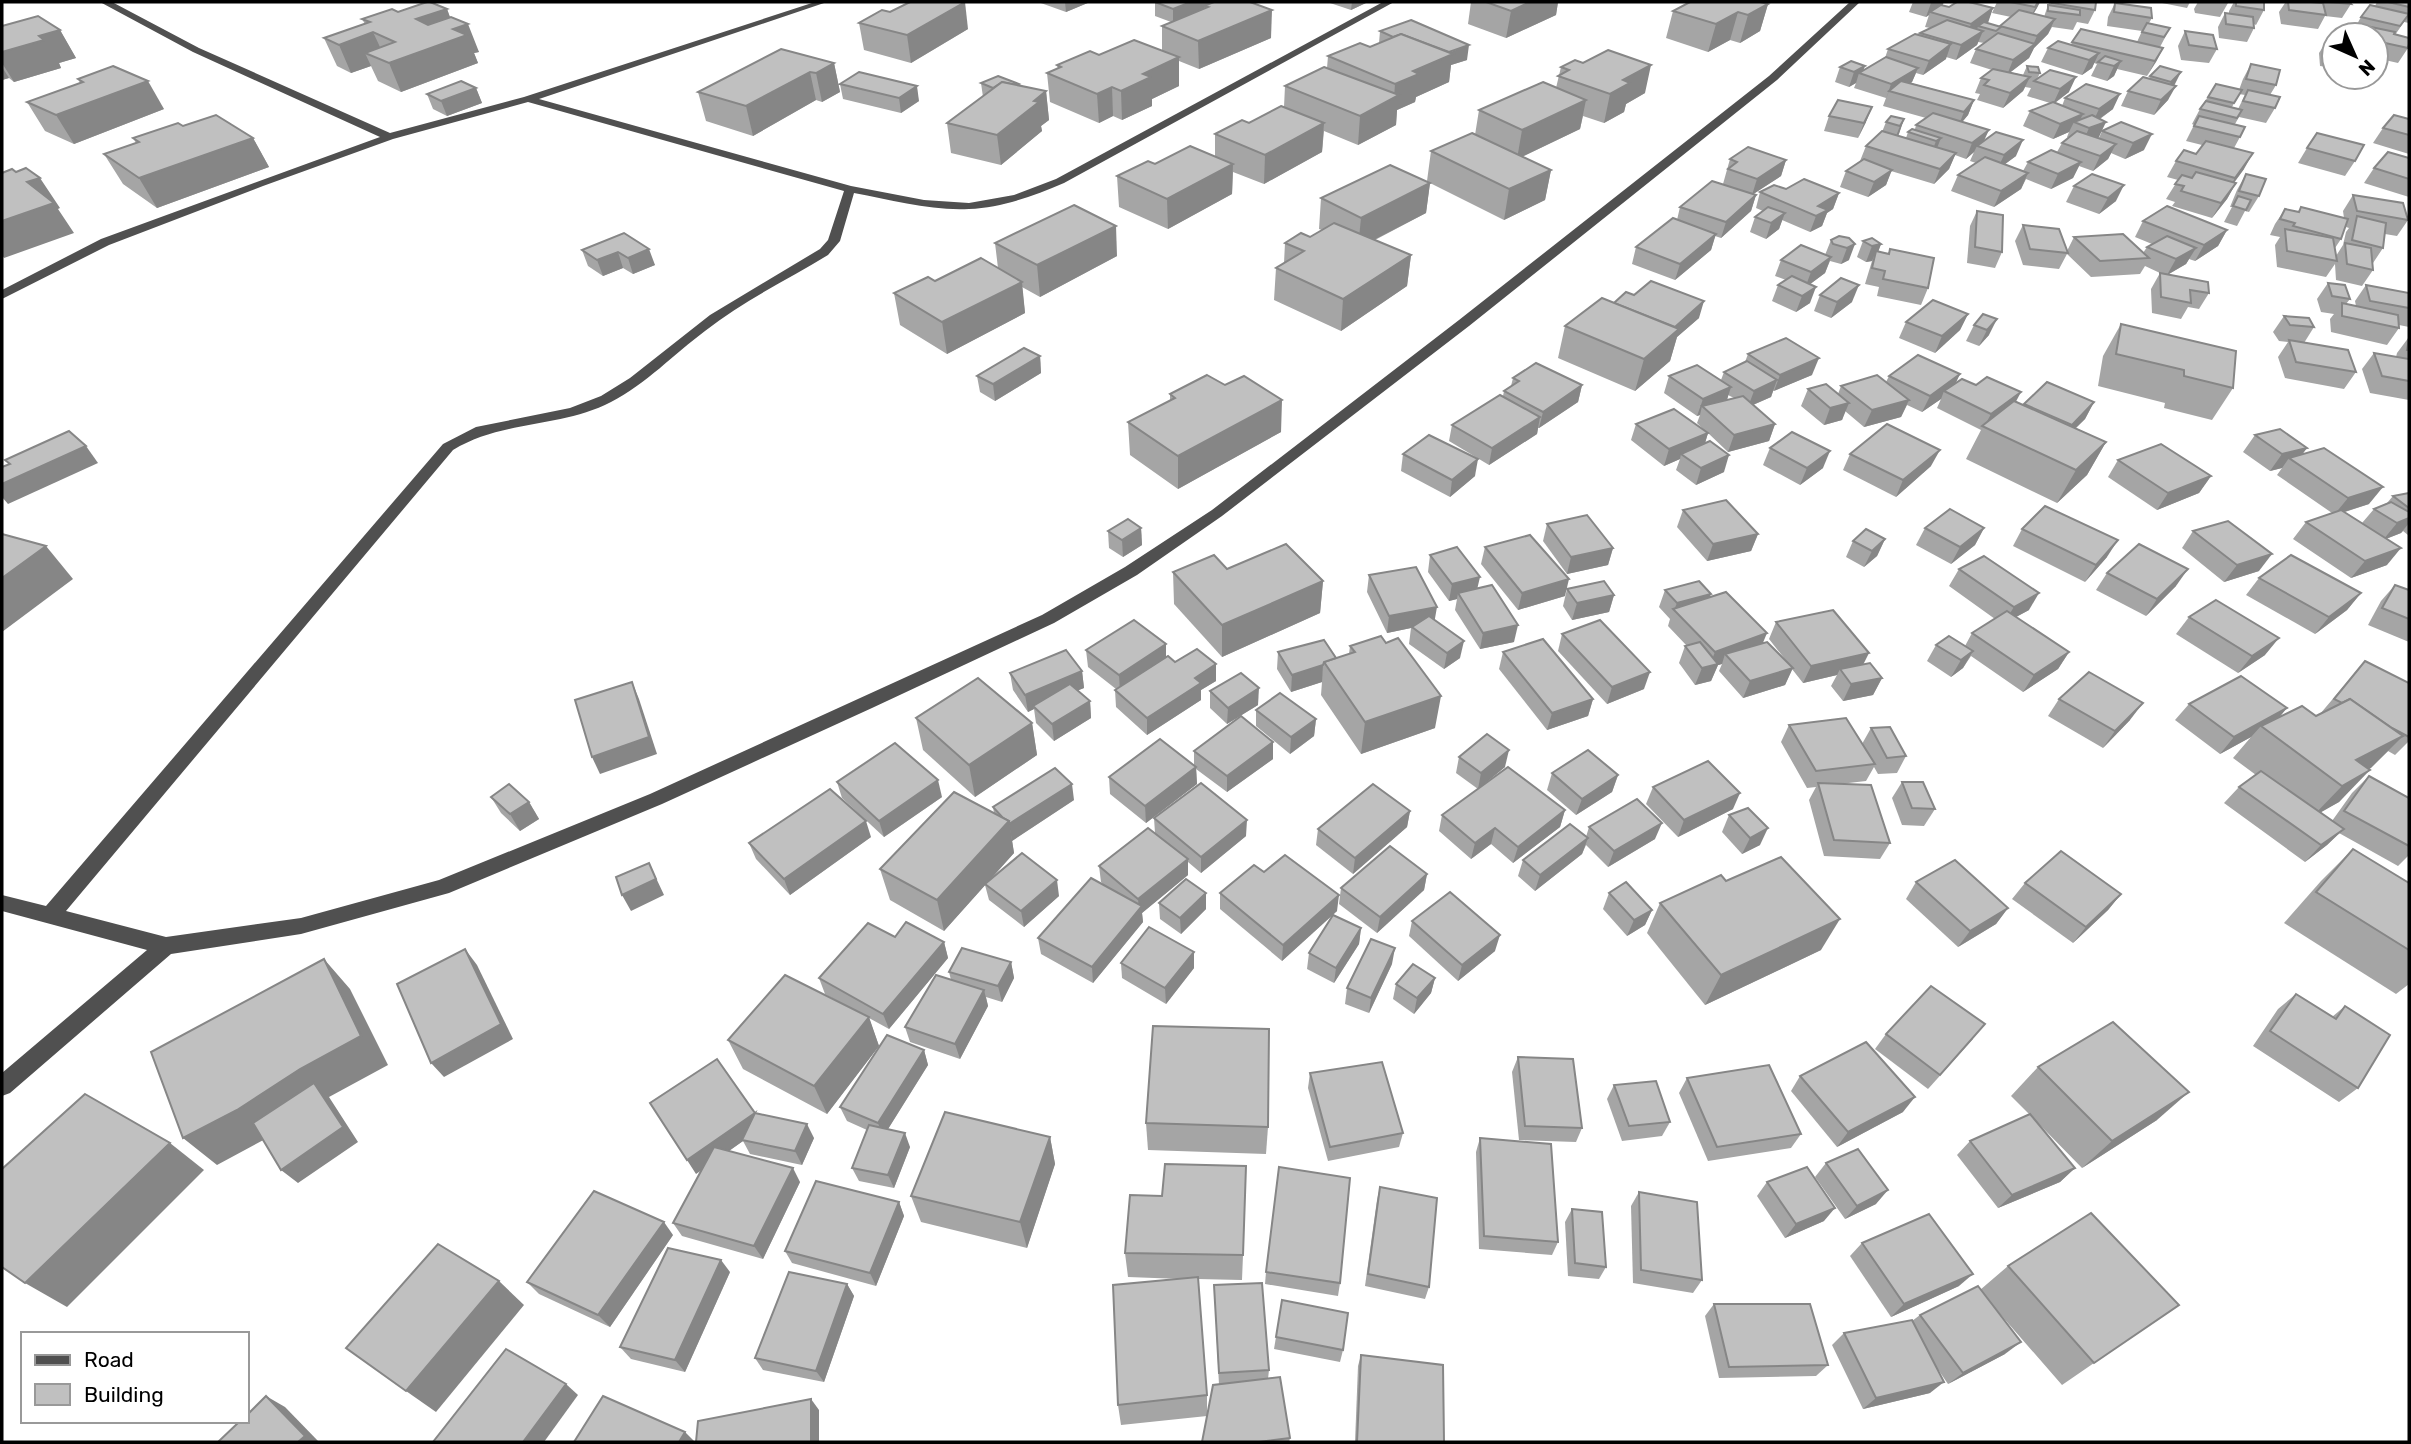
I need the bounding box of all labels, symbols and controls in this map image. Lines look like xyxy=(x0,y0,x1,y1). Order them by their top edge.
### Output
north arrow xyxy=(2320,21,2390,91)
text: N xyxy=(2354,55,2380,81)
legend xyxy=(21,1332,248,1423)
text: Road xyxy=(84,1347,134,1372)
text: Building xyxy=(84,1382,164,1407)

